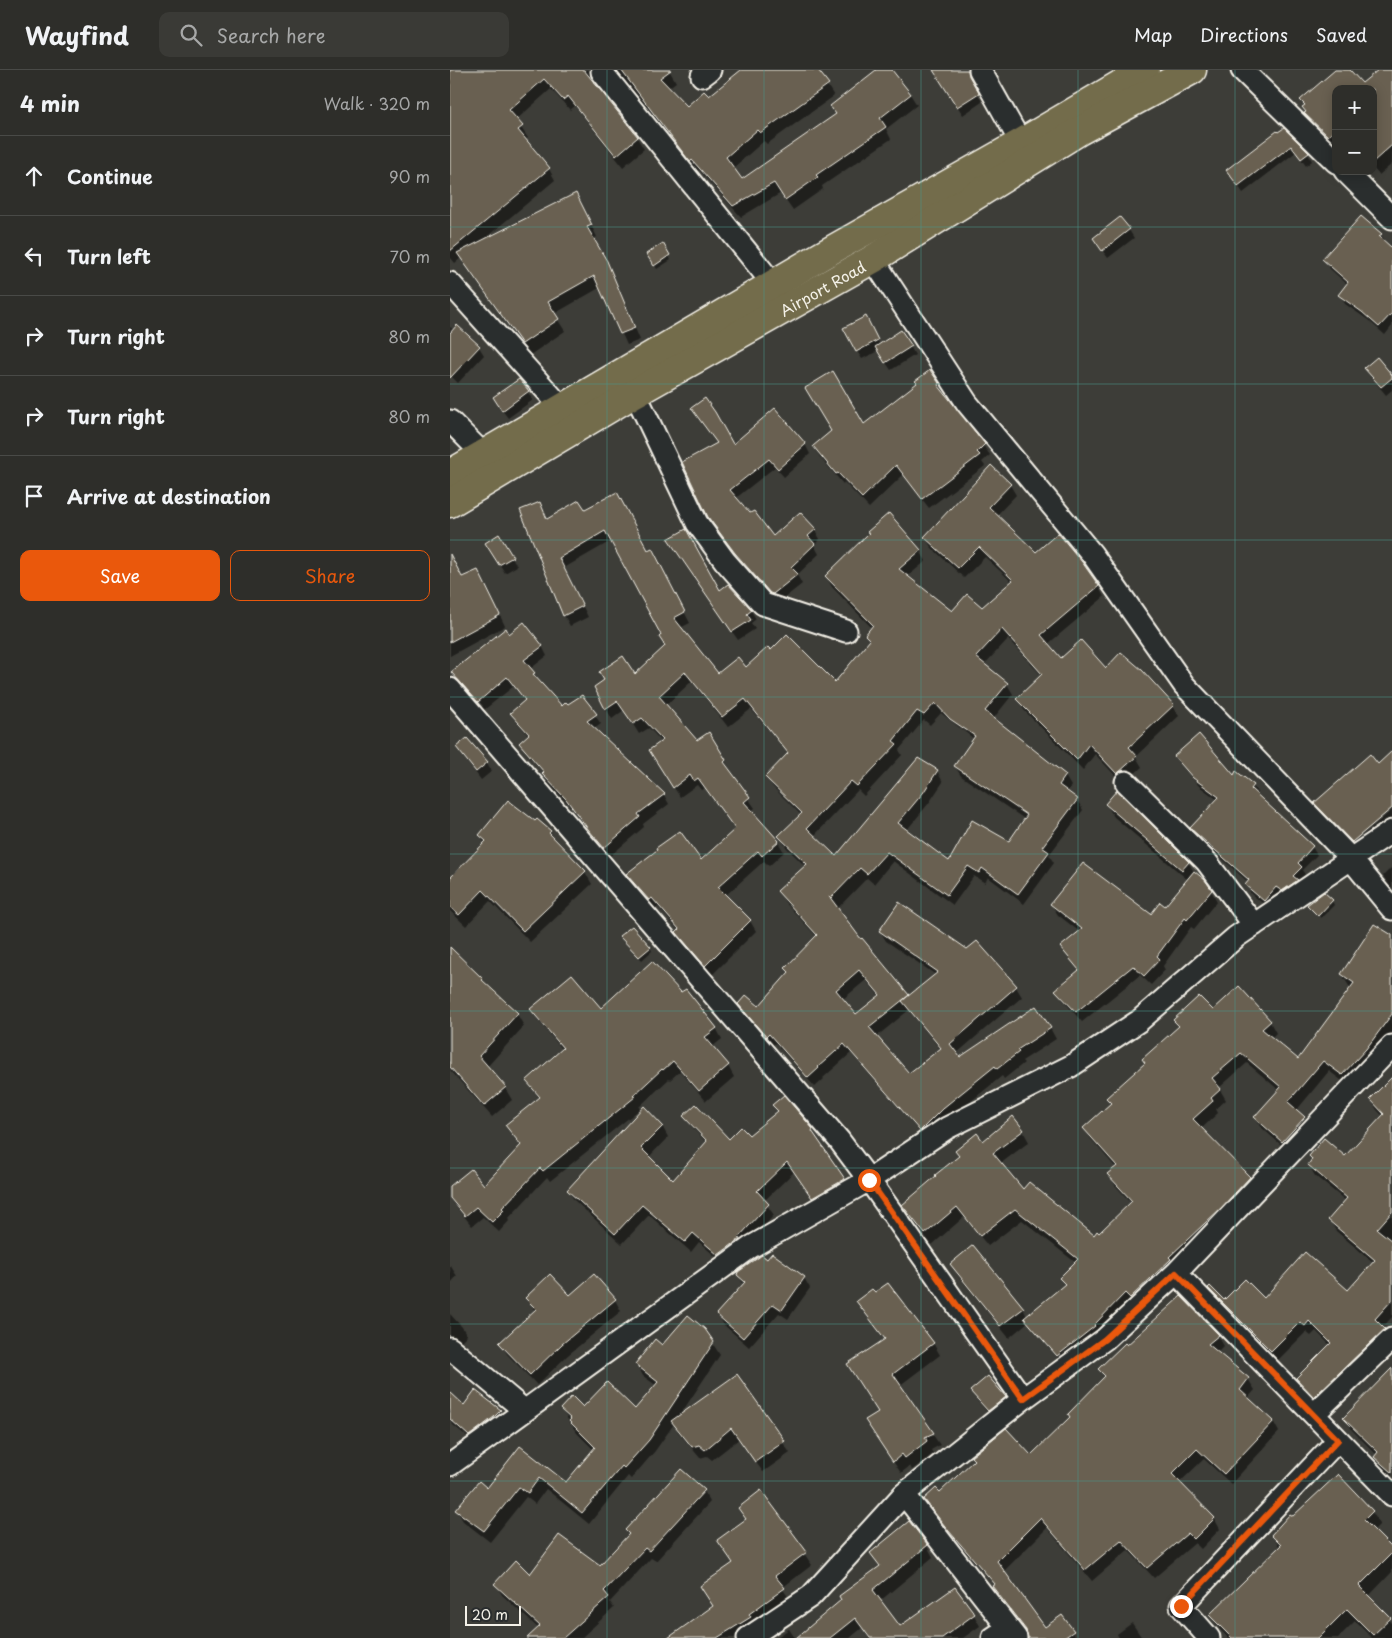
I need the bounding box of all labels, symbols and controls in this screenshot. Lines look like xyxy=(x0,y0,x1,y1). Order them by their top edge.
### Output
search box xyxy=(159,12,509,57)
text: Wayfind xyxy=(25,17,129,53)
icon: search xyxy=(177,21,205,49)
text: Search here xyxy=(217,21,325,49)
text: Map xyxy=(1134,21,1172,48)
text: Directions xyxy=(1200,21,1288,48)
text: Saved xyxy=(1316,21,1367,48)
map controls xyxy=(1332,85,1377,175)
button: + xyxy=(1332,85,1377,130)
text: 4 min xyxy=(20,87,80,119)
text: Walk · 320 m xyxy=(324,91,430,115)
button: − xyxy=(1332,130,1377,175)
icon: ahead xyxy=(20,162,48,190)
text: Continue xyxy=(67,162,153,190)
text: 90 m xyxy=(389,164,430,188)
icon: left xyxy=(20,242,48,270)
text: Turn left xyxy=(67,242,151,270)
text: 70 m xyxy=(390,244,430,268)
street label: Airport Road xyxy=(775,254,870,321)
icon: right xyxy=(20,322,48,350)
text: Turn right xyxy=(67,322,165,350)
text: 80 m xyxy=(388,324,430,348)
icon: right xyxy=(20,402,48,430)
text: Turn right xyxy=(67,402,165,430)
text: 80 m xyxy=(388,404,430,428)
icon: arrive xyxy=(20,482,48,510)
text: Arrive at destination xyxy=(67,482,271,510)
button: Save xyxy=(20,550,220,601)
button: Share xyxy=(230,550,430,601)
route start xyxy=(858,1169,881,1192)
route end xyxy=(1170,1595,1193,1618)
scale bar xyxy=(465,1603,521,1626)
text: 20 m xyxy=(472,1604,508,1625)

